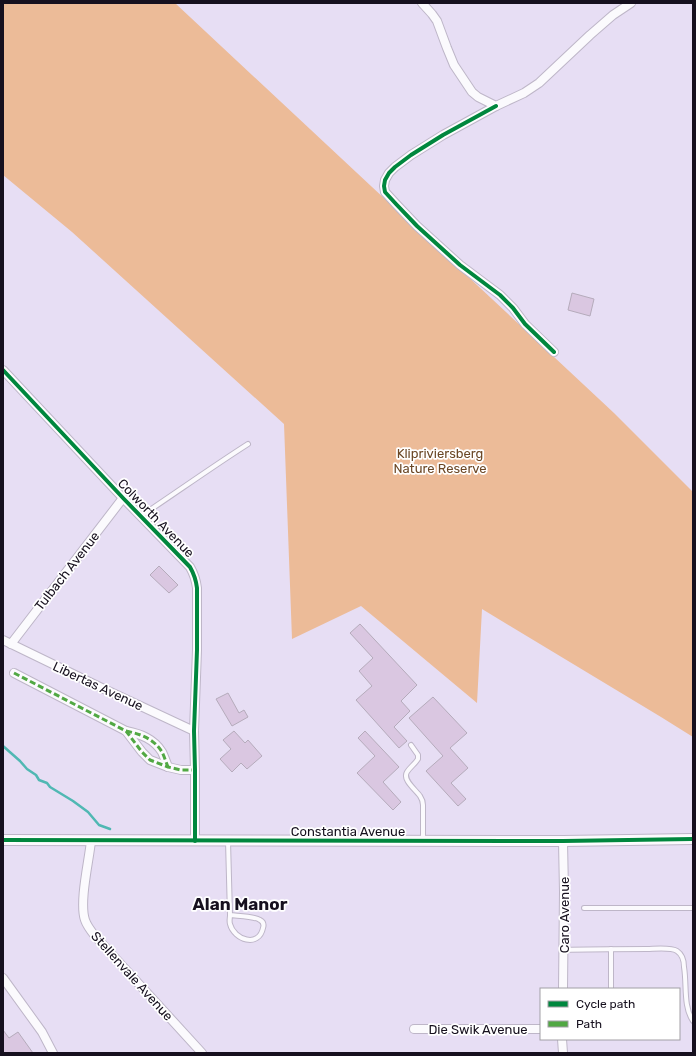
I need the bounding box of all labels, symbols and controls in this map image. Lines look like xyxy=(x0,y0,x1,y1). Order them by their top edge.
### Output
park label: Klipriviersberg Nature Reserve xyxy=(393,446,487,476)
street label: Colworth Avenue xyxy=(115,476,197,560)
street label: Tulbach Avenue xyxy=(32,529,102,613)
street label: Libertas Avenue xyxy=(51,659,145,713)
street label: Constantia Avenue xyxy=(291,824,405,839)
street label: Caro Avenue xyxy=(557,877,572,953)
district label: Alan Manor xyxy=(193,894,288,914)
street label: Stellenvale Avenue xyxy=(88,928,176,1024)
legend xyxy=(540,988,680,1040)
text: Cycle path xyxy=(576,997,635,1011)
text: Path xyxy=(576,1017,602,1031)
street label: Die Swik Avenue xyxy=(428,1022,528,1037)

